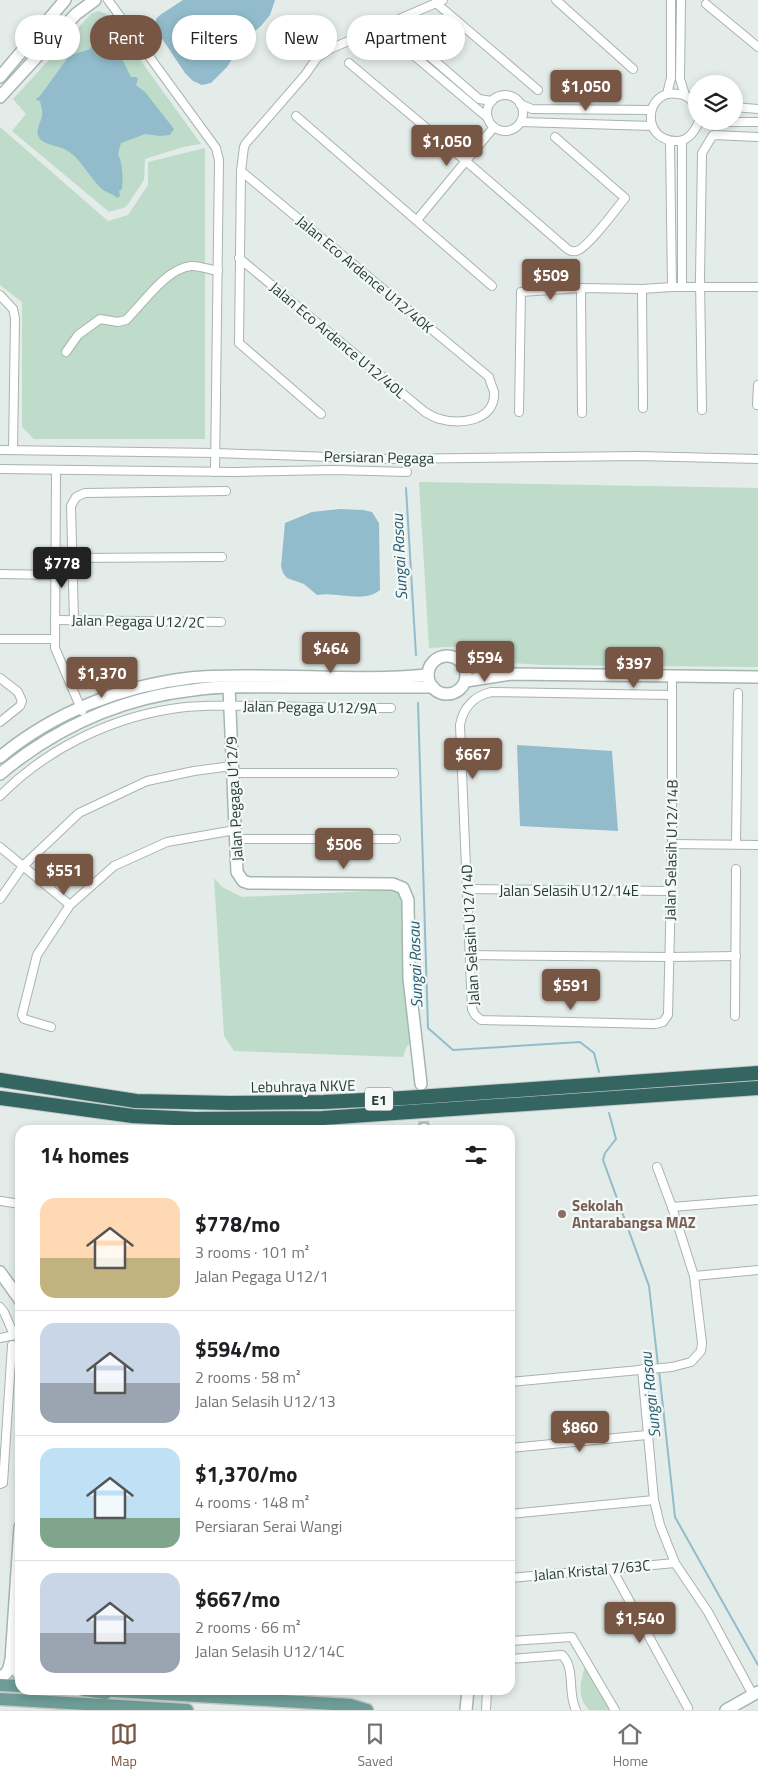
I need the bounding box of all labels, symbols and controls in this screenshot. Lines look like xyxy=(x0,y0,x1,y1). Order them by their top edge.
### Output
chip: Buy xyxy=(15,15,80,60)
chip: Rent xyxy=(90,15,162,60)
chip: Filters xyxy=(172,15,256,60)
chip: New xyxy=(266,15,337,60)
chip: Apartment xyxy=(347,15,465,60)
pin: $1,050 xyxy=(545,70,627,112)
text: $1,050 xyxy=(561,74,611,98)
map controls xyxy=(688,75,743,130)
button: layers xyxy=(688,75,743,130)
pin: $1,050 xyxy=(406,124,488,167)
text: $1,050 xyxy=(422,129,472,153)
street label: Jalan Eco Ardence U12/40K xyxy=(291,210,439,339)
pin: $509 xyxy=(521,258,581,301)
text: $509 xyxy=(533,263,569,287)
street label: Jalan Eco Ardence U12/40L xyxy=(265,276,411,404)
street label: Persiaran Pegaga xyxy=(324,445,435,469)
water label: Sungai Rasau xyxy=(385,512,413,601)
pin: $778 xyxy=(32,546,92,589)
text: $778 xyxy=(44,551,80,575)
street label: Jalan Pegaga U12/2C xyxy=(71,608,205,634)
pin: $464 xyxy=(301,632,361,674)
text: $464 xyxy=(313,636,349,660)
pin: $594 xyxy=(455,640,515,683)
text: $594 xyxy=(467,645,503,669)
pin: $397 xyxy=(604,646,664,689)
text: $397 xyxy=(616,651,652,675)
pin: $1,370 xyxy=(61,656,143,699)
text: $1,370 xyxy=(77,661,127,685)
street label: Jalan Pegaga U12/9A xyxy=(243,694,377,720)
street label: Jalan Pegaga U12/9 xyxy=(219,736,249,862)
pin: $667 xyxy=(443,738,503,780)
text: $667 xyxy=(455,742,491,766)
street label: Jalan Selasih U12/14B xyxy=(658,779,684,921)
pin: $506 xyxy=(314,828,374,870)
text: $506 xyxy=(326,832,362,856)
pin: $551 xyxy=(34,854,94,896)
text: $551 xyxy=(46,858,82,882)
street label: Jalan Selasih U12/14D xyxy=(455,864,485,1006)
street label: Jalan Selasih U12/14E xyxy=(499,879,639,902)
water label: Sungai Rasau xyxy=(401,921,428,1008)
pin: $591 xyxy=(541,968,601,1011)
text: $591 xyxy=(553,973,589,997)
street label: Lebuhraya NKVE xyxy=(250,1074,356,1098)
road number: E1 xyxy=(365,1088,393,1110)
text: 14 homes xyxy=(40,1139,129,1171)
icon: filters xyxy=(462,1141,490,1169)
place label: Sekolah Antarabangsa MAZ xyxy=(572,1194,696,1234)
text: $778/mo xyxy=(195,1208,280,1240)
marker: Sekolah Antarabangsa MAZ xyxy=(556,1208,568,1220)
icon: home xyxy=(80,1218,140,1278)
text: 3 rooms · 101 m² xyxy=(195,1240,309,1264)
text: Jalan Pegaga U12/1 xyxy=(195,1264,329,1288)
text: $594/mo xyxy=(195,1333,280,1365)
icon: home xyxy=(80,1343,140,1403)
water label: Sungai Rasau xyxy=(633,1350,666,1439)
text: 2 rooms · 58 m² xyxy=(195,1365,300,1389)
text: Jalan Selasih U12/13 xyxy=(195,1389,336,1413)
pin: $860 xyxy=(550,1410,610,1453)
text: $860 xyxy=(562,1415,598,1439)
text: $1,370/mo xyxy=(195,1458,297,1490)
icon: home xyxy=(80,1468,140,1528)
text: 4 rooms · 148 m² xyxy=(195,1490,309,1514)
text: Persiaran Serai Wangi xyxy=(195,1514,342,1538)
street label: Jalan Kristal 7/63C xyxy=(533,1553,651,1587)
text: $667/mo xyxy=(195,1583,280,1615)
icon: home xyxy=(80,1593,140,1653)
pin: $1,540 xyxy=(599,1602,681,1644)
text: $1,540 xyxy=(615,1606,665,1630)
text: 2 rooms · 66 m² xyxy=(195,1615,300,1639)
text: Jalan Selasih U12/14C xyxy=(195,1639,344,1663)
tab: Map xyxy=(110,1720,138,1771)
tab: Saved xyxy=(357,1720,393,1771)
tab: Home xyxy=(613,1720,648,1771)

